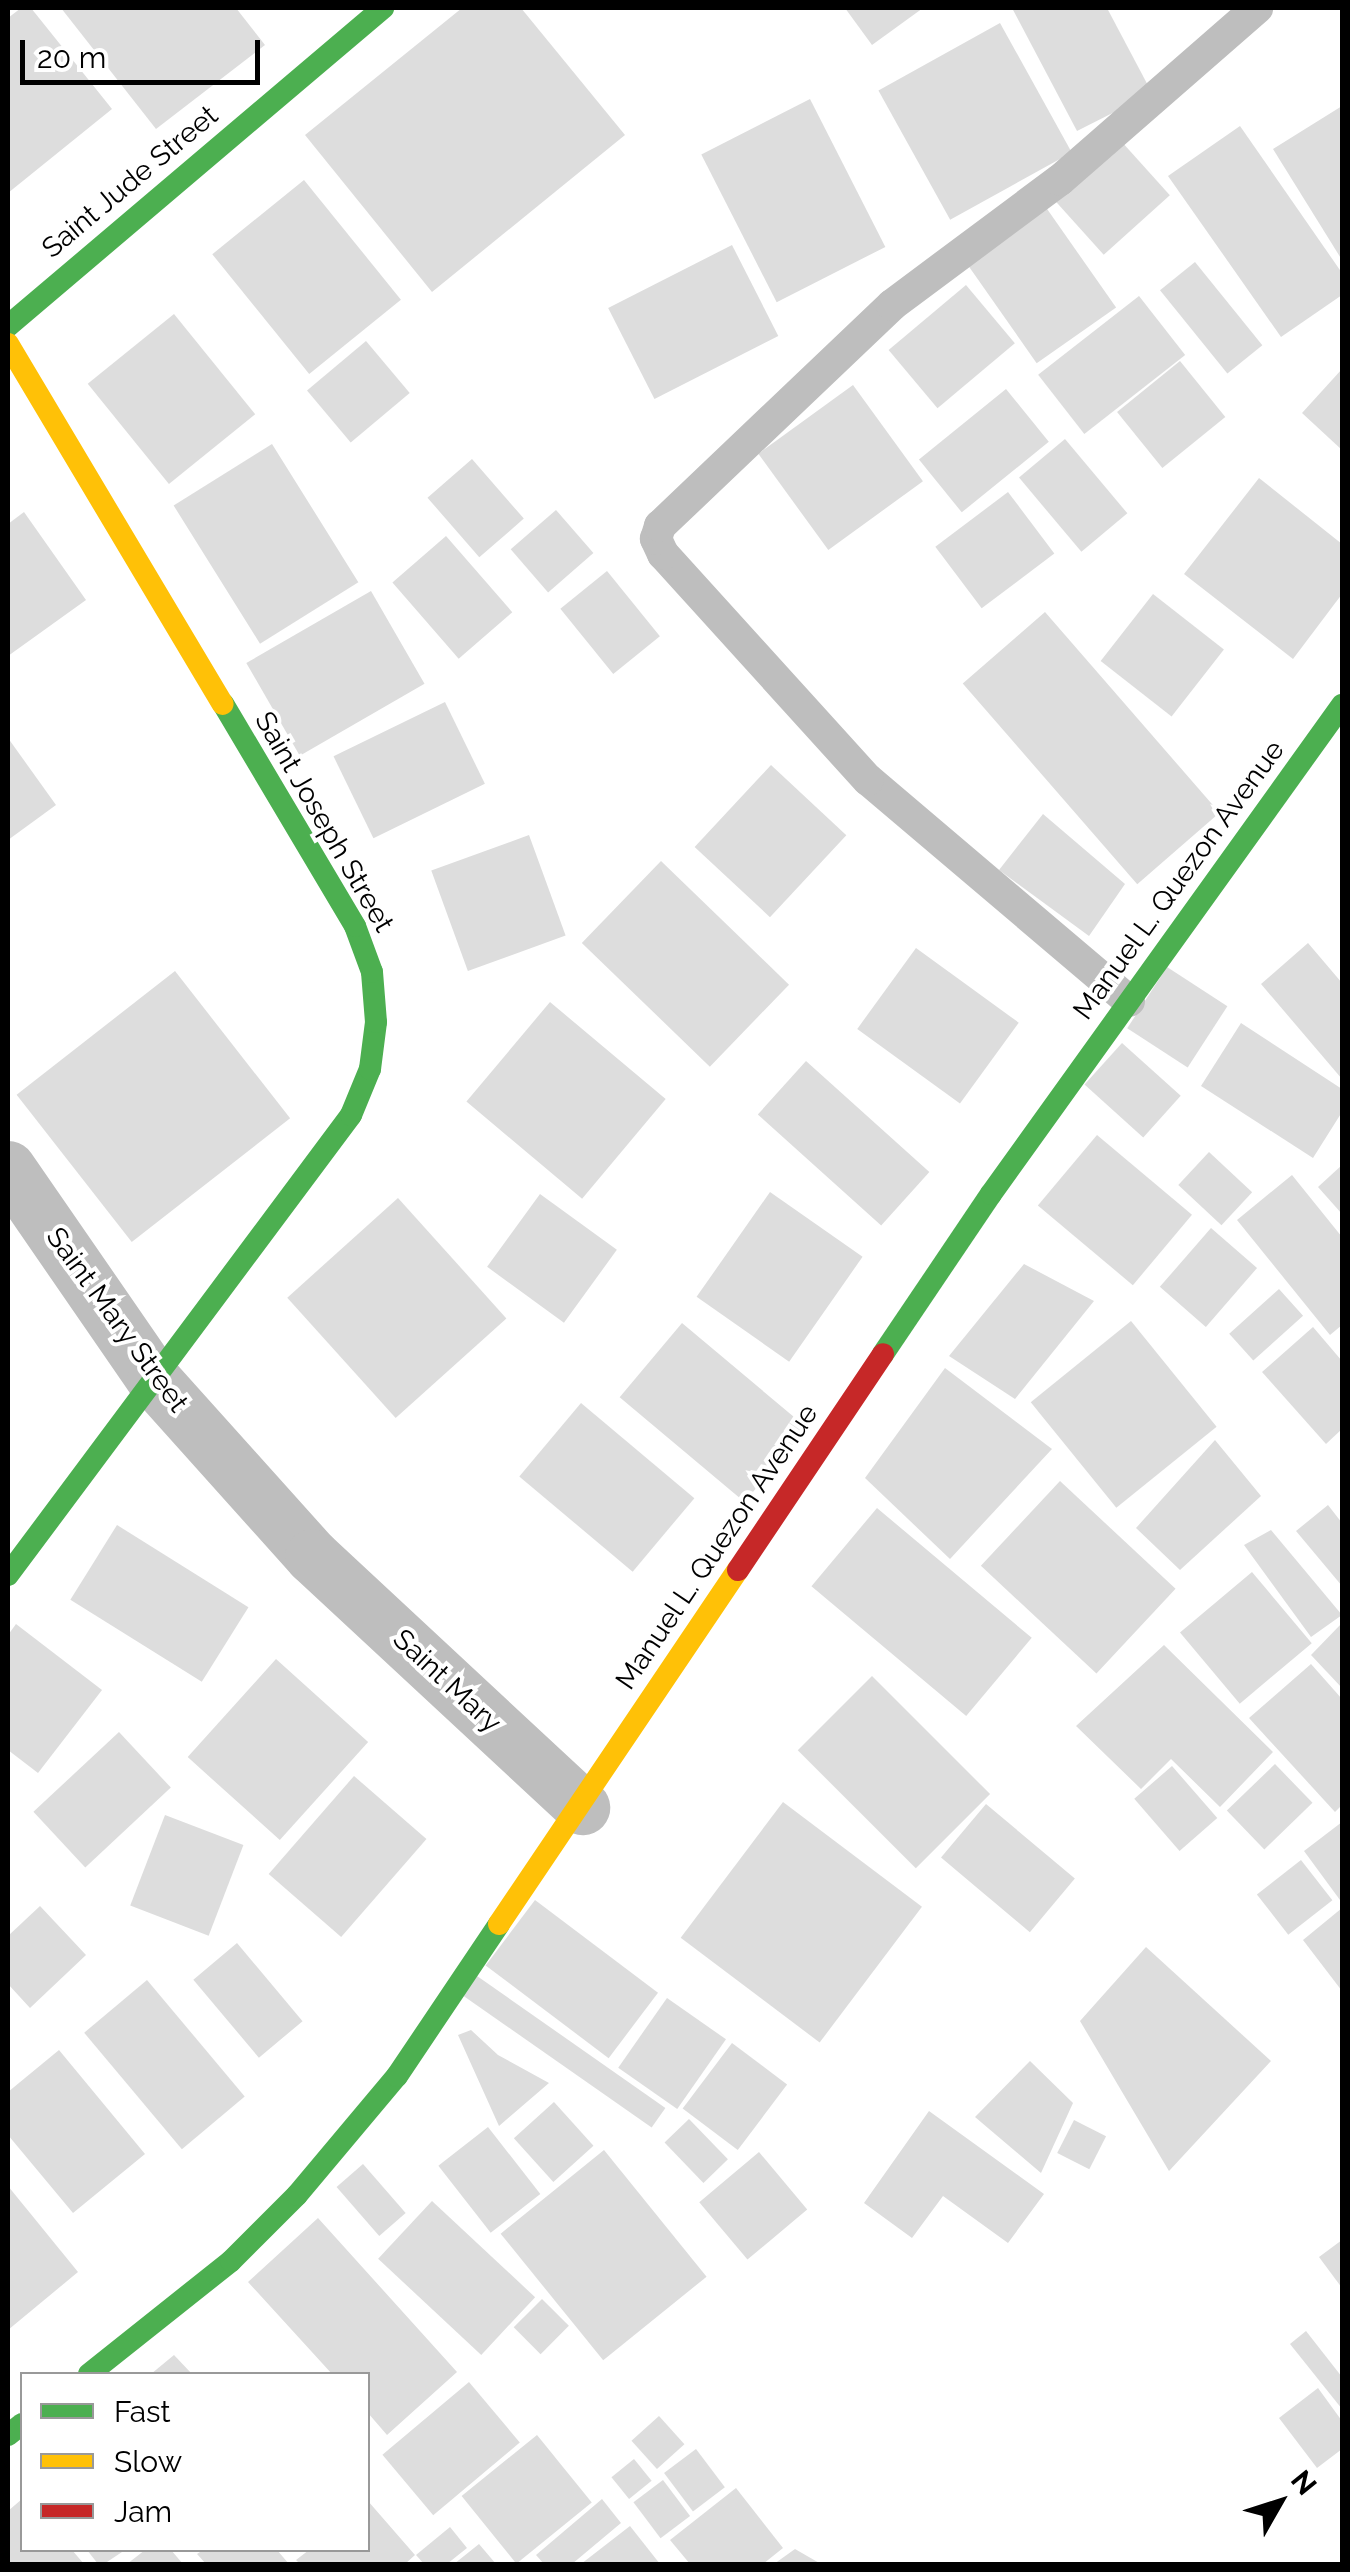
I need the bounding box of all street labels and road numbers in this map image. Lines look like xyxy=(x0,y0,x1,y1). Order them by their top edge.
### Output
street label: Saint Jude Street xyxy=(35,99,225,265)
street label: Saint Joseph Street xyxy=(247,706,401,938)
street label: Manuel L. Quezon Avenue xyxy=(1066,733,1292,1027)
street label: Saint Mary Street xyxy=(39,1221,195,1419)
street label: Manuel L. Quezon Avenue xyxy=(608,1397,826,1697)
street label: Saint Mary xyxy=(386,1622,508,1740)

